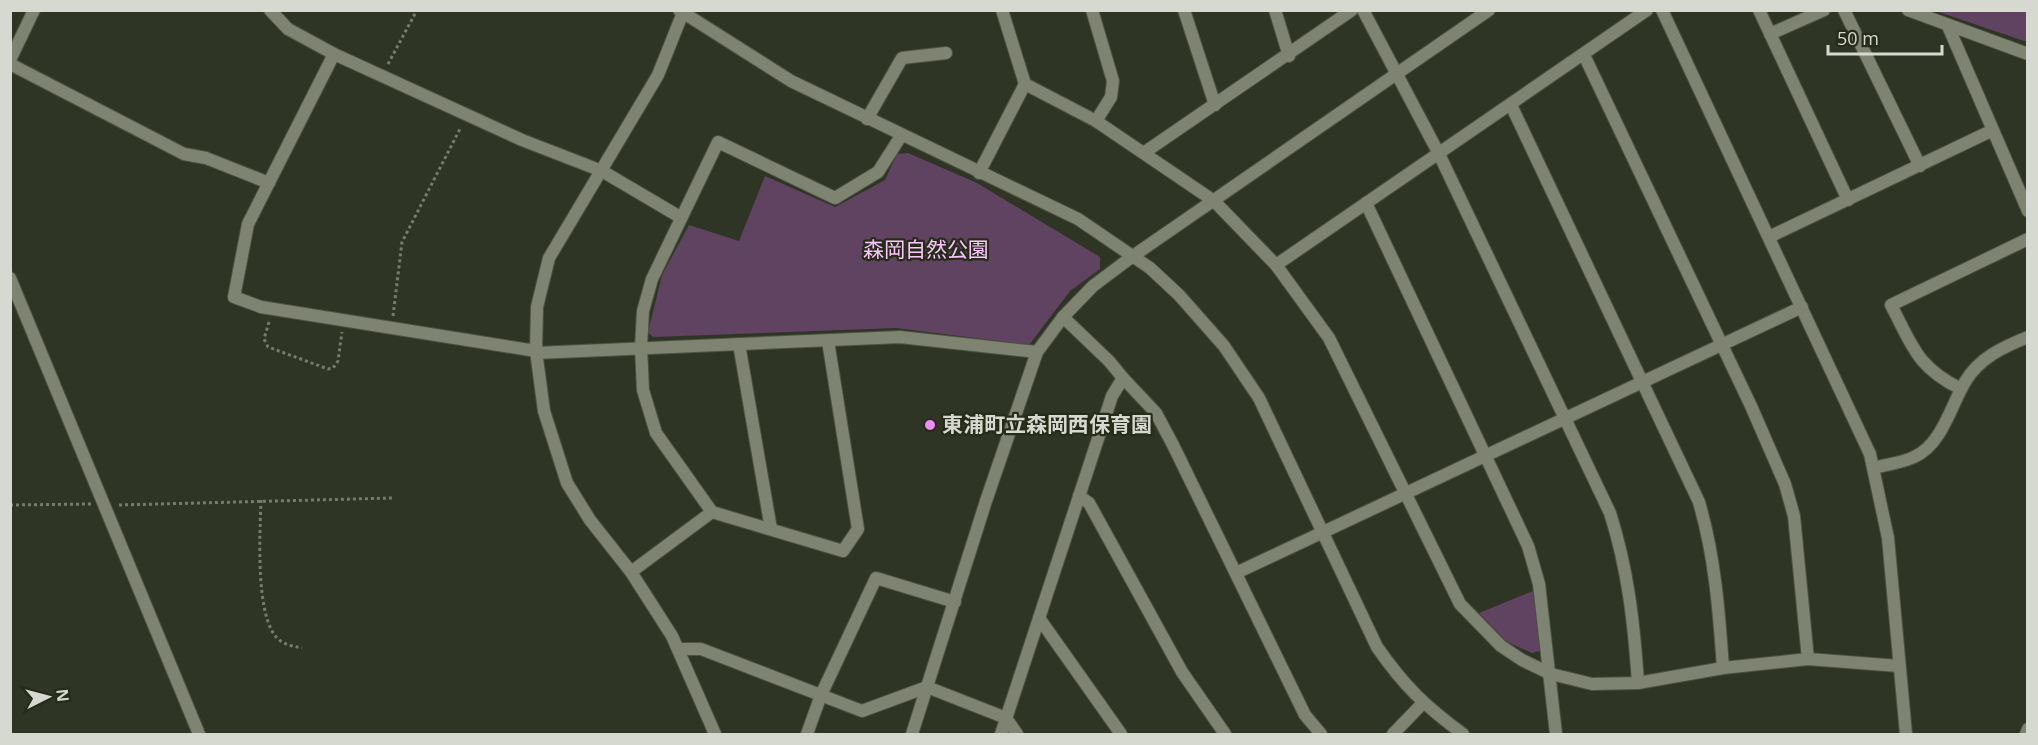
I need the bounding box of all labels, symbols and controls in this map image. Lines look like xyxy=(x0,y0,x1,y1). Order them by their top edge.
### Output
scale bar xyxy=(1828,18,1942,56)
text: 50 m xyxy=(1837,26,1879,50)
park label: 森岡自然公園 xyxy=(863,235,989,263)
place label: 東浦町立森岡西保育園 xyxy=(942,410,1152,438)
marker: 東浦町立森岡西保育園 xyxy=(923,418,937,432)
north arrow xyxy=(18,667,78,727)
text: N xyxy=(51,688,75,703)

